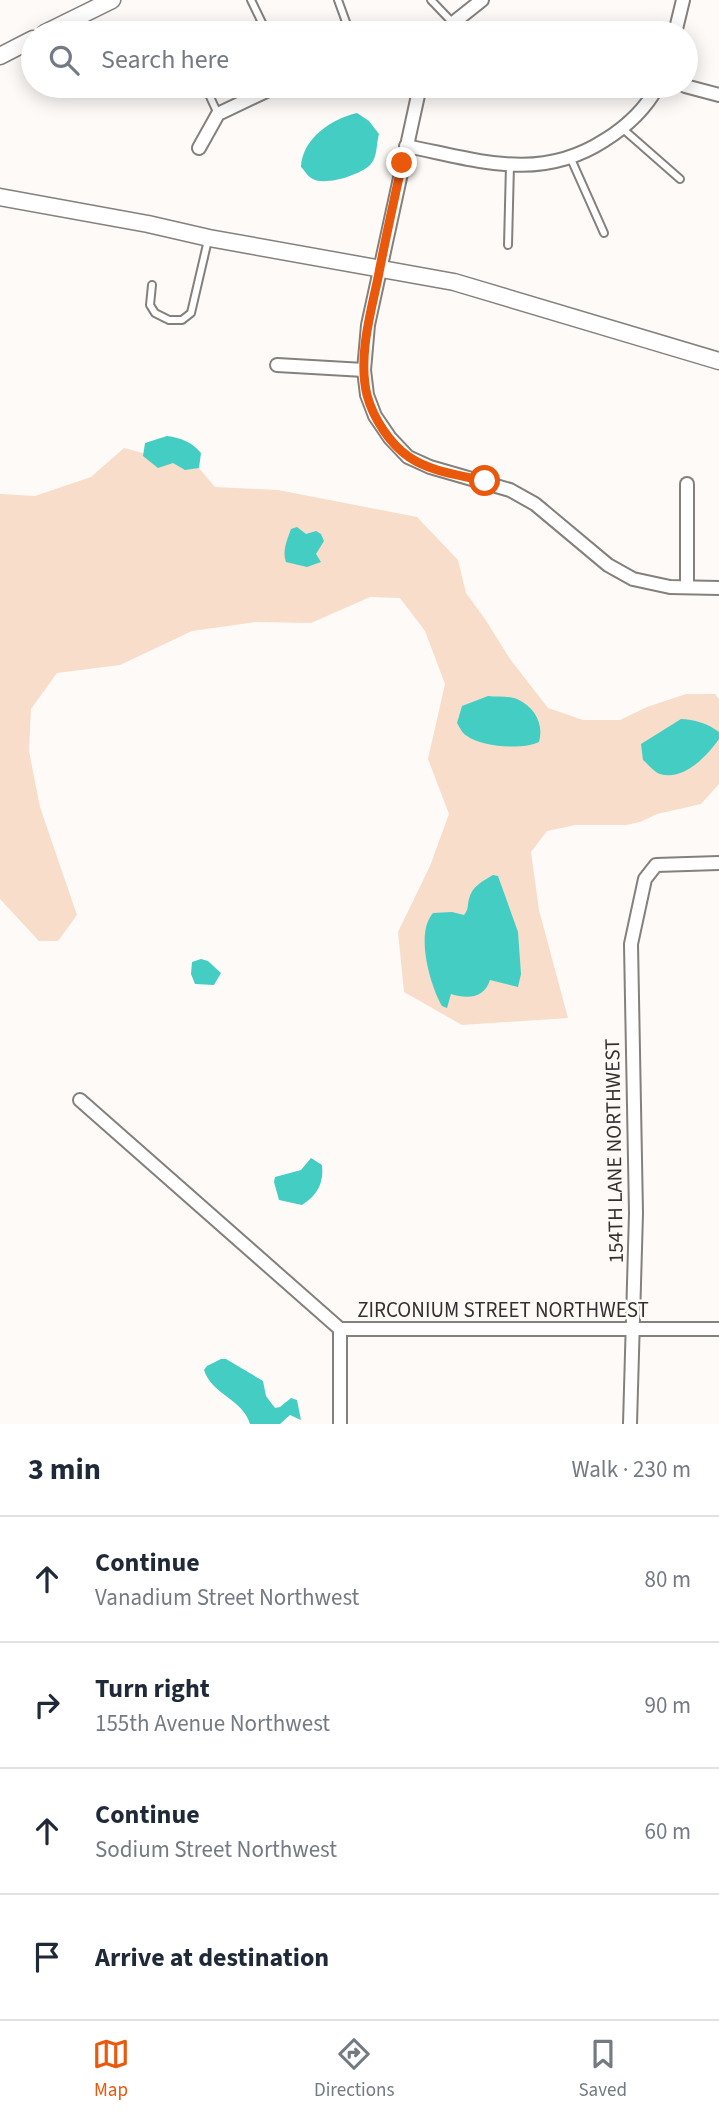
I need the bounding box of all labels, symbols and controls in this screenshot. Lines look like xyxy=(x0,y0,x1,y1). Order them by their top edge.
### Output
search box xyxy=(21,21,698,98)
icon: search xyxy=(45,41,83,79)
text: Search here xyxy=(101,41,229,78)
route end xyxy=(386,147,417,178)
route start xyxy=(469,465,500,496)
street label: 154TH LANE NORTHWEST xyxy=(597,1038,631,1264)
street label: ZIRCONIUM STREET NORTHWEST xyxy=(357,1295,649,1325)
text: 3 min xyxy=(28,1448,101,1491)
text: Walk · 230 m xyxy=(572,1453,691,1486)
text: Continue xyxy=(95,1544,200,1581)
icon: ahead xyxy=(28,1560,66,1598)
text: 80 m xyxy=(644,1563,691,1596)
text: Vanadium Street Northwest xyxy=(95,1581,359,1614)
text: Turn right xyxy=(95,1670,210,1707)
icon: right xyxy=(28,1686,66,1724)
text: 90 m xyxy=(644,1689,691,1722)
text: 155th Avenue Northwest xyxy=(95,1707,330,1740)
text: Continue xyxy=(95,1796,200,1833)
icon: ahead xyxy=(28,1812,66,1850)
text: 60 m xyxy=(644,1815,691,1848)
text: Sodium Street Northwest xyxy=(95,1833,337,1866)
icon: arrive xyxy=(28,1938,66,1976)
text: Arrive at destination xyxy=(95,1939,329,1976)
tab: Map xyxy=(92,2035,130,2104)
tab: Directions xyxy=(314,2035,394,2104)
tab: Saved xyxy=(578,2035,627,2104)

